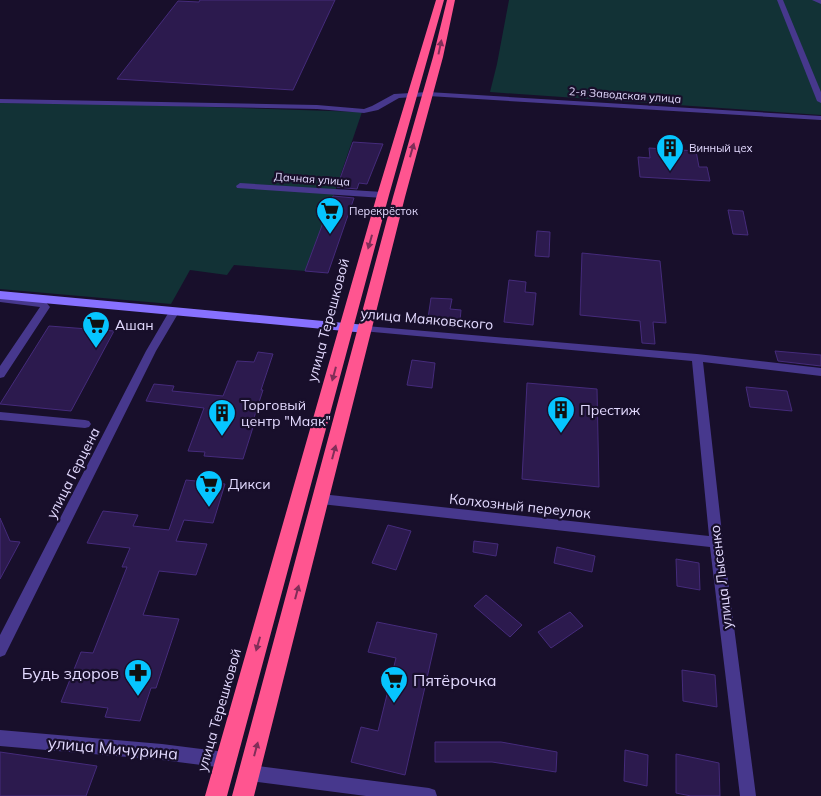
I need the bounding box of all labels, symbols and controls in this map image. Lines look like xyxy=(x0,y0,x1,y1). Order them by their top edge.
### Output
one-way arrow xyxy=(437,39,445,55)
street label: 2-я Заводская улица xyxy=(568,84,682,106)
building icon: Винный цех xyxy=(655,133,685,172)
place label: Винный цех xyxy=(689,141,752,155)
one-way arrow xyxy=(409,142,417,157)
street label: Дачная улица xyxy=(274,169,350,189)
supermarket icon: Перекрёсток xyxy=(315,196,345,235)
place label: Перекрёсток xyxy=(349,204,418,218)
one-way arrow xyxy=(366,235,374,250)
street label: улица Терешковой xyxy=(303,256,353,384)
street label: улица Маяковского xyxy=(360,304,494,334)
supermarket icon: Ашан xyxy=(81,310,111,349)
place label: Ашан xyxy=(115,316,154,334)
one-way arrow xyxy=(329,367,337,382)
building icon: Престиж xyxy=(546,395,576,434)
place label: Торговый центр "Маяк" xyxy=(241,396,331,430)
building icon: Торговый центр "Маяк" xyxy=(207,398,237,437)
place label: Престиж xyxy=(580,401,641,419)
street label: улица Герцена xyxy=(42,424,104,522)
one-way arrow xyxy=(330,445,338,460)
supermarket icon: Дикси xyxy=(194,469,224,508)
place label: Дикси xyxy=(228,475,271,493)
street label: Колхозный переулок xyxy=(448,490,592,522)
street label: улица Лысенко xyxy=(706,524,736,630)
one-way arrow xyxy=(293,584,301,599)
one-way arrow xyxy=(254,637,262,652)
street label: улица Терешковой xyxy=(193,646,245,774)
pharmacy icon: Будь здоров xyxy=(123,658,153,697)
place label: Будь здоров xyxy=(22,663,119,683)
supermarket icon: Пятёрочка xyxy=(379,665,409,704)
place label: Пятёрочка xyxy=(413,670,497,690)
street label: улица Мичурина xyxy=(47,732,179,764)
one-way arrow xyxy=(252,741,260,756)

